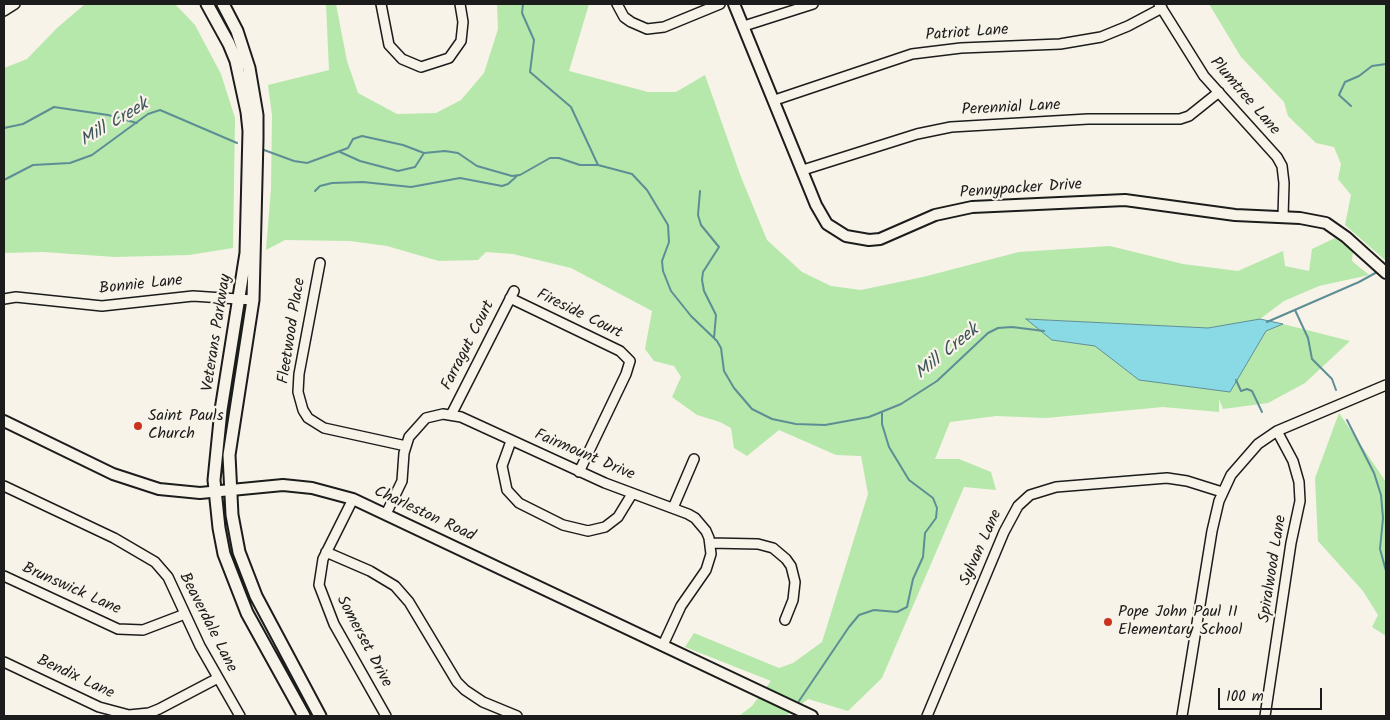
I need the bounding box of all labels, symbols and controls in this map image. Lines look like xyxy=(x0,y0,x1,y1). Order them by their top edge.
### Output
street label: Patriot Lane xyxy=(925,22,1009,46)
street label: Plumtree Lane xyxy=(1205,54,1283,140)
water label: Mill Creek xyxy=(77,95,153,153)
street label: Perennial Lane xyxy=(961,97,1061,121)
street label: Pennypacker Drive xyxy=(959,176,1083,204)
street label: Bonnie Lane xyxy=(98,272,184,300)
street label: Veterans Parkway xyxy=(199,273,237,393)
street label: Fleetwood Place xyxy=(275,277,311,385)
street label: Fireside Court xyxy=(533,286,625,344)
street label: Farragut Court xyxy=(438,298,500,394)
water label: Mill Creek xyxy=(912,321,984,385)
place label: Saint Pauls Church xyxy=(148,407,224,445)
marker: Saint Pauls Church xyxy=(132,420,144,432)
street label: Fairmount Drive xyxy=(531,426,637,486)
street label: Charleston Road xyxy=(370,483,478,547)
street label: Sylvan Lane xyxy=(957,507,1007,589)
street label: Spiralwood Lane xyxy=(1256,514,1292,624)
street label: Brunswick Lane xyxy=(19,560,123,620)
street label: Beaverdale Lane xyxy=(174,570,240,676)
street label: Somerset Drive xyxy=(331,593,395,691)
place label: Pope John Paul II Elementary School xyxy=(1118,603,1242,641)
marker: Pope John Paul II Elementary School xyxy=(1102,616,1114,628)
street label: Bendix Lane xyxy=(33,652,117,704)
scale bar xyxy=(1220,678,1324,710)
text: 100 m xyxy=(1226,685,1264,709)

